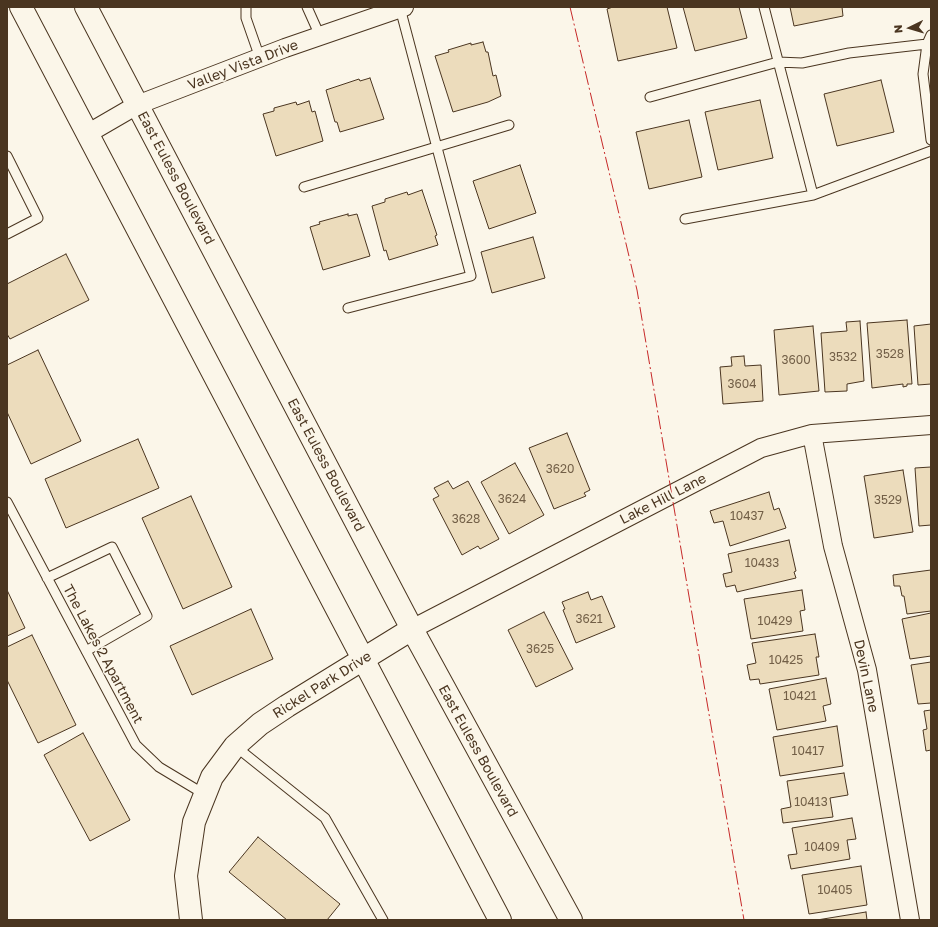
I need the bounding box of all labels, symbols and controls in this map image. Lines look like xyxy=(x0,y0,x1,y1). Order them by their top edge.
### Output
north arrow xyxy=(890,8,930,48)
text: N xyxy=(891,24,904,34)
street label: Valley Vista Drive xyxy=(186,36,300,94)
street label: East Euless Boulevard xyxy=(134,109,218,247)
house number: 3528 xyxy=(876,347,904,361)
house number: 3532 xyxy=(829,350,857,364)
house number: 3600 xyxy=(781,353,811,367)
house number: 3604 xyxy=(727,377,757,391)
street label: East Euless Boulevard xyxy=(284,396,368,534)
house number: 3620 xyxy=(546,462,574,476)
street label: Lake Hill Lane xyxy=(617,470,709,528)
house number: 3624 xyxy=(498,492,526,506)
house number: 3529 xyxy=(874,493,902,507)
house number: 10437 xyxy=(730,509,764,523)
house number: 3628 xyxy=(452,512,480,526)
house number: 10433 xyxy=(745,556,779,570)
street label: The Lakes 2 Apartment xyxy=(59,582,147,726)
house number: 3621 xyxy=(575,612,603,626)
house number: 10429 xyxy=(758,614,792,628)
street label: Devin Lane xyxy=(850,638,882,714)
house number: 3625 xyxy=(526,642,554,656)
street label: Rickel Park Drive xyxy=(270,648,374,722)
house number: 10425 xyxy=(769,653,803,667)
street label: East Euless Boulevard xyxy=(435,682,521,820)
house number: 10421 xyxy=(783,689,817,703)
house number: 10417 xyxy=(792,744,824,758)
house number: 10413 xyxy=(794,795,828,809)
house number: 10409 xyxy=(804,840,840,854)
house number: 10405 xyxy=(818,883,852,897)

